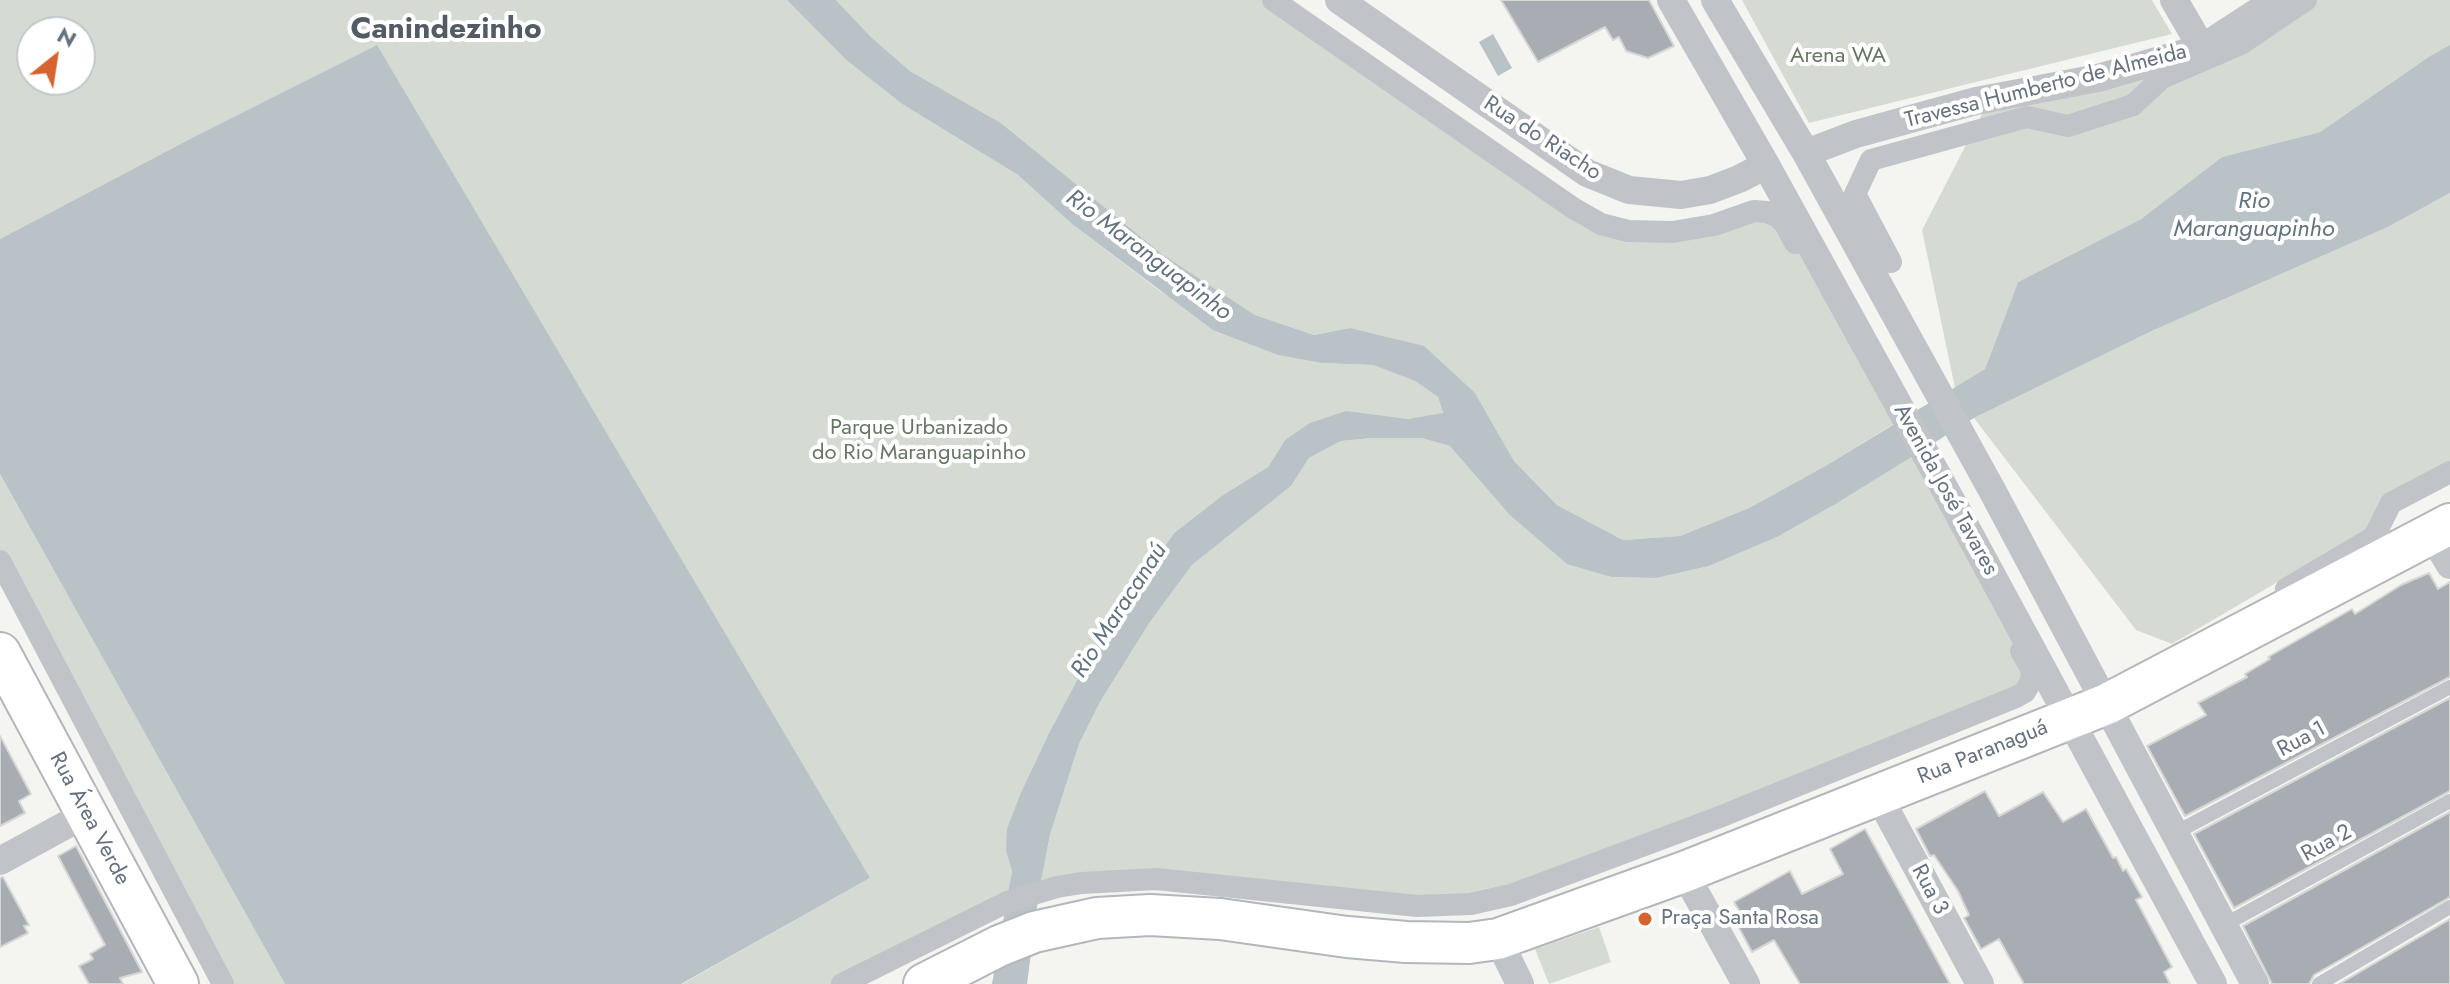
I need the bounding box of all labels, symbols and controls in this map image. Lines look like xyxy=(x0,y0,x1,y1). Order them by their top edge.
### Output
district label: Canindezinho xyxy=(350,13,542,49)
north arrow xyxy=(16,16,96,96)
text: N xyxy=(51,19,83,55)
street label: Travessa Humberto de Almeida xyxy=(1902,39,2190,135)
park label: Arena WA xyxy=(1790,44,1886,70)
street label: Rua do Riacho xyxy=(1478,91,1606,187)
water label: Rio Maranguapinho xyxy=(1060,184,1236,328)
water label: Rio Maranguapinho xyxy=(2174,188,2334,244)
street label: Avenida José Tavares xyxy=(1887,400,2003,580)
park label: Parque Urbanizado do Rio Maranguapinho xyxy=(812,416,1026,468)
water label: Rio Maracanaú xyxy=(1066,538,1174,684)
street label: Rua Paranaguá xyxy=(1914,715,2052,791)
street label: Rua 1 xyxy=(2273,716,2331,764)
street label: Rua Área Verde xyxy=(43,748,135,890)
street label: Rua 2 xyxy=(2297,819,2357,869)
street label: Rua 3 xyxy=(1905,860,1953,920)
place label: Praça Santa Rosa xyxy=(1661,906,1819,932)
marker: Praça Santa Rosa xyxy=(1636,910,1654,928)

